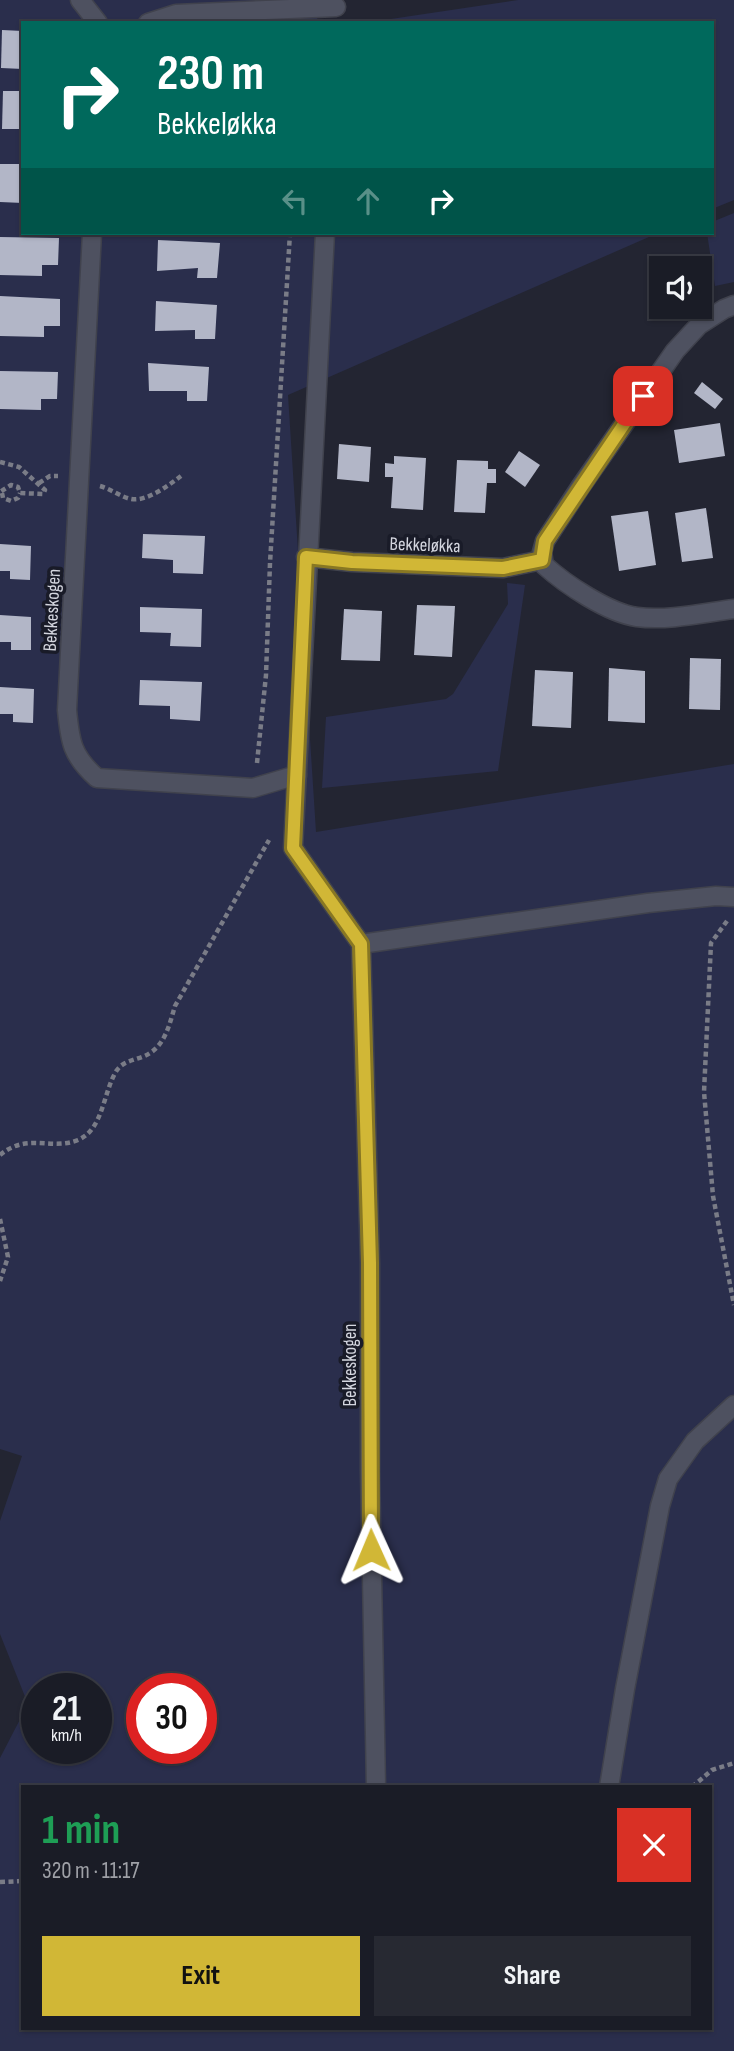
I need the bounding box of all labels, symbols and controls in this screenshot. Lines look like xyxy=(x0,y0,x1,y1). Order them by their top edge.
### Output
text: 230 m xyxy=(157,45,264,104)
icon: right xyxy=(42,49,133,140)
text: Bekkeløkka xyxy=(157,105,277,144)
icon: left xyxy=(276,182,314,220)
icon: ahead xyxy=(349,182,387,220)
icon: right xyxy=(422,182,460,220)
map controls xyxy=(649,256,712,319)
button: sound xyxy=(649,256,712,319)
pin xyxy=(613,366,673,426)
icon: arrive xyxy=(624,377,662,415)
street label: Bekkeløkka xyxy=(389,533,461,558)
street label: Bekkeskogen xyxy=(39,568,66,652)
street label: Bekkeskogen xyxy=(339,1324,362,1406)
position arrow xyxy=(334,1513,408,1587)
speed limit sign: 30 xyxy=(126,1673,217,1764)
text: 21 xyxy=(52,1688,81,1731)
text: km/h xyxy=(51,1725,82,1746)
text: 1 min xyxy=(42,1805,120,1856)
button: close xyxy=(617,1808,691,1882)
text: 320 m · 11:17 xyxy=(42,1857,139,1885)
button: Exit xyxy=(42,1936,360,2016)
button: Share xyxy=(374,1936,691,2016)

